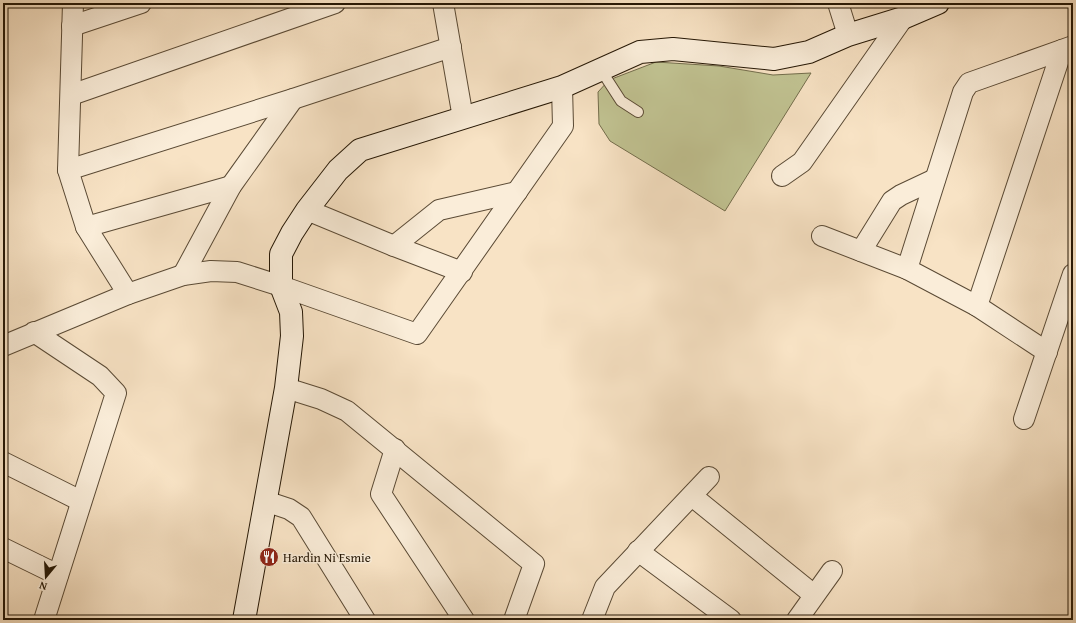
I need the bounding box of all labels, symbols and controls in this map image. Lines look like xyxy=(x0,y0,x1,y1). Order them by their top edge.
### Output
restaurant icon: Hardin Ni Esmie xyxy=(258,546,280,568)
place label: Hardin Ni Esmie xyxy=(283,548,371,567)
north arrow xyxy=(26,557,66,597)
text: N xyxy=(36,578,49,595)

